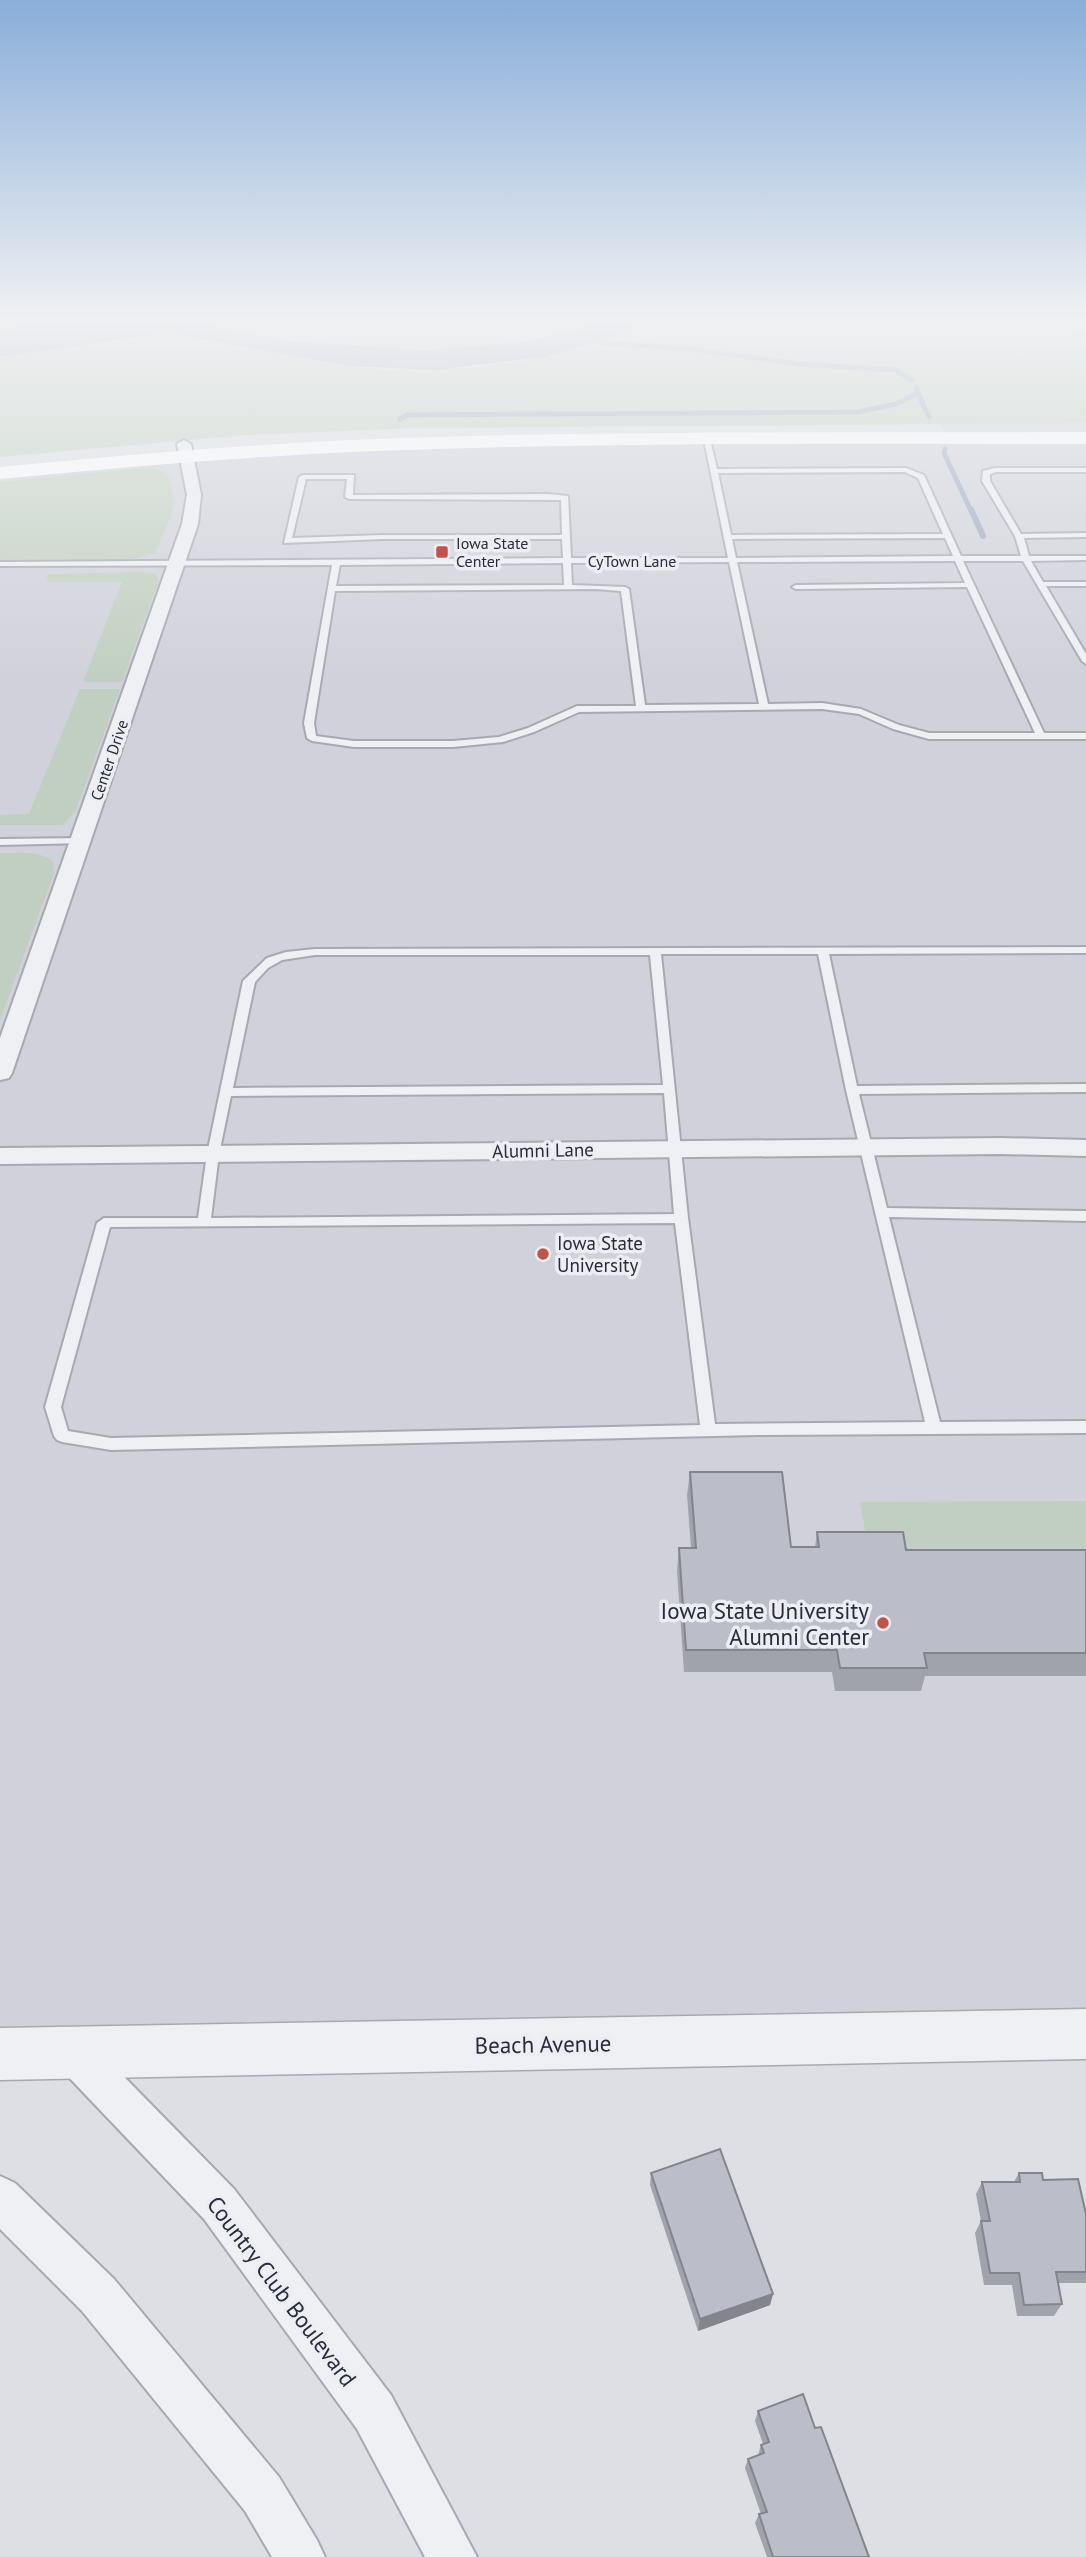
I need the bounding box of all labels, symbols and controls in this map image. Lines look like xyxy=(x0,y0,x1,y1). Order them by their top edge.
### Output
place label: Iowa State Center xyxy=(456,533,528,571)
marker: Iowa State Center xyxy=(434,544,450,560)
street label: CyTown Lane xyxy=(588,551,676,571)
street label: Center Drive xyxy=(86,717,132,803)
street label: Alumni Lane xyxy=(492,1137,594,1163)
place label: Iowa State University xyxy=(557,1231,643,1277)
marker: Iowa State University xyxy=(535,1246,551,1262)
place label: Iowa State University Alumni Center xyxy=(661,1596,869,1651)
marker: Iowa State University Alumni Center xyxy=(875,1615,891,1631)
street label: Beach Avenue xyxy=(474,2028,612,2060)
street label: Country Club Boulevard xyxy=(201,2190,363,2392)

